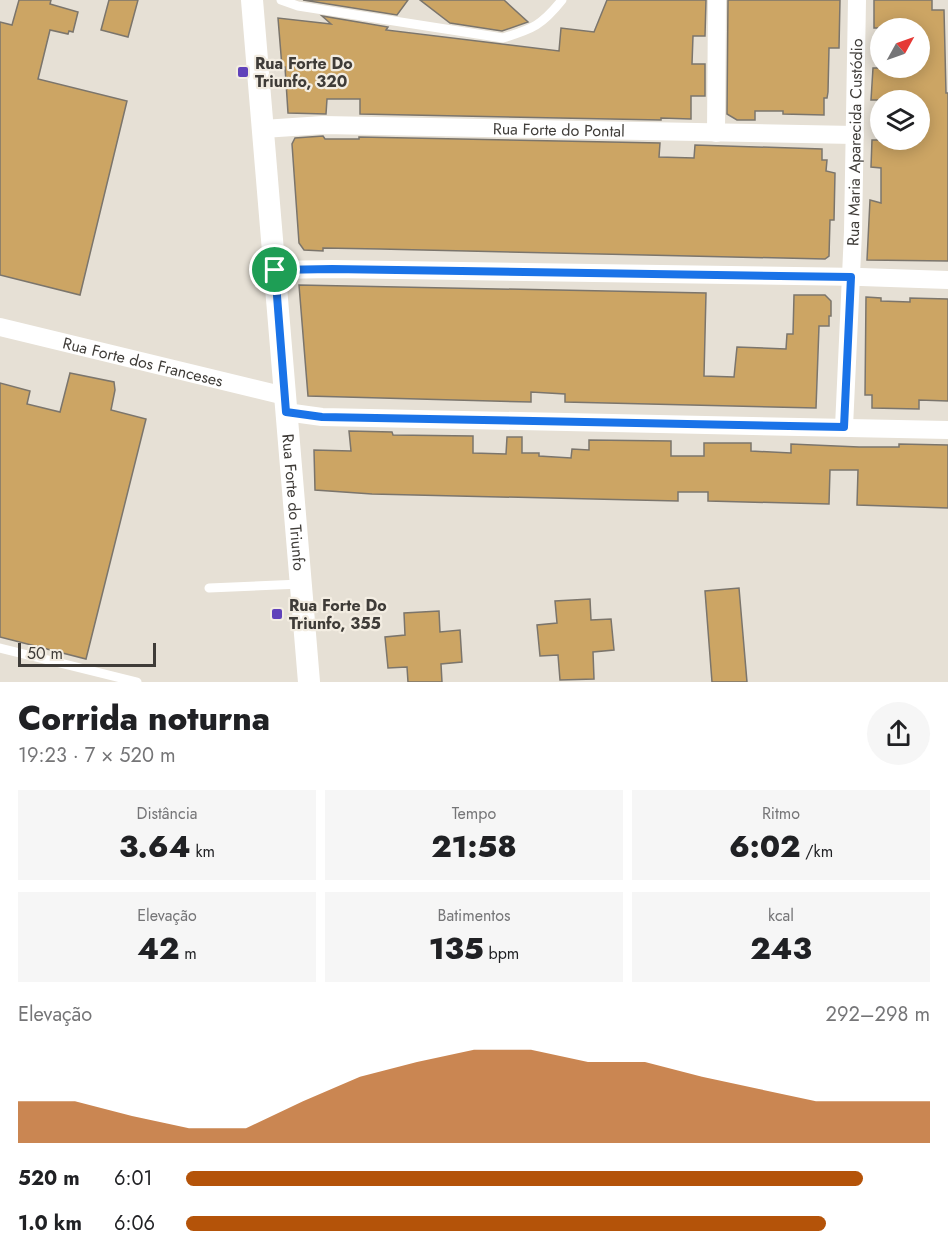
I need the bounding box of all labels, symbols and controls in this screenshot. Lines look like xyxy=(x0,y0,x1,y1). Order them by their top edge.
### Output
north arrow xyxy=(870,18,930,78)
map controls xyxy=(870,18,930,150)
street label: Rua Maria Aparecida Custódio xyxy=(841,38,868,247)
place label: Rua Forte Do Triunfo, 320 xyxy=(255,52,353,93)
marker: Rua Forte Do Triunfo, 320 xyxy=(236,65,250,79)
button: layers xyxy=(870,90,930,150)
street label: Rua Forte do Pontal xyxy=(493,117,625,143)
pin xyxy=(249,244,300,295)
icon: arrive xyxy=(258,253,291,286)
street label: Rua Forte dos Franceses xyxy=(60,332,225,393)
street label: Rua Forte do Triunfo xyxy=(276,433,311,572)
place label: Rua Forte Do Triunfo, 355 xyxy=(289,594,387,635)
marker: Rua Forte Do Triunfo, 355 xyxy=(270,607,284,621)
scale bar xyxy=(18,640,156,668)
text: 50 m xyxy=(27,642,63,665)
text: Corrida noturna xyxy=(18,695,270,742)
button: share xyxy=(867,702,930,765)
text: 19:23 · 7 × 520 m xyxy=(18,741,176,770)
text: Distância xyxy=(137,802,198,825)
text: Tempo xyxy=(452,802,496,825)
text: Ritmo xyxy=(762,802,800,825)
text: 3.64 xyxy=(119,825,191,868)
text: 21:58 xyxy=(431,825,517,868)
text: 6:02 xyxy=(729,825,801,868)
text: km xyxy=(191,840,215,863)
text: /km xyxy=(801,840,833,863)
text: Elevação xyxy=(137,904,197,927)
text: Batimentos xyxy=(438,904,510,927)
text: kcal xyxy=(768,904,794,927)
text: 42 xyxy=(137,927,180,970)
text: 135 xyxy=(429,927,484,970)
text: 243 xyxy=(750,927,812,970)
text: m xyxy=(180,942,197,965)
text: bpm xyxy=(484,942,519,965)
text: Elevação xyxy=(18,1000,92,1029)
text: 292–298 m xyxy=(826,1000,930,1029)
text: 520 m xyxy=(18,1164,80,1193)
text: 6:01 xyxy=(114,1164,153,1193)
text: 1.0 km xyxy=(18,1209,82,1238)
text: 6:06 xyxy=(114,1209,155,1238)

